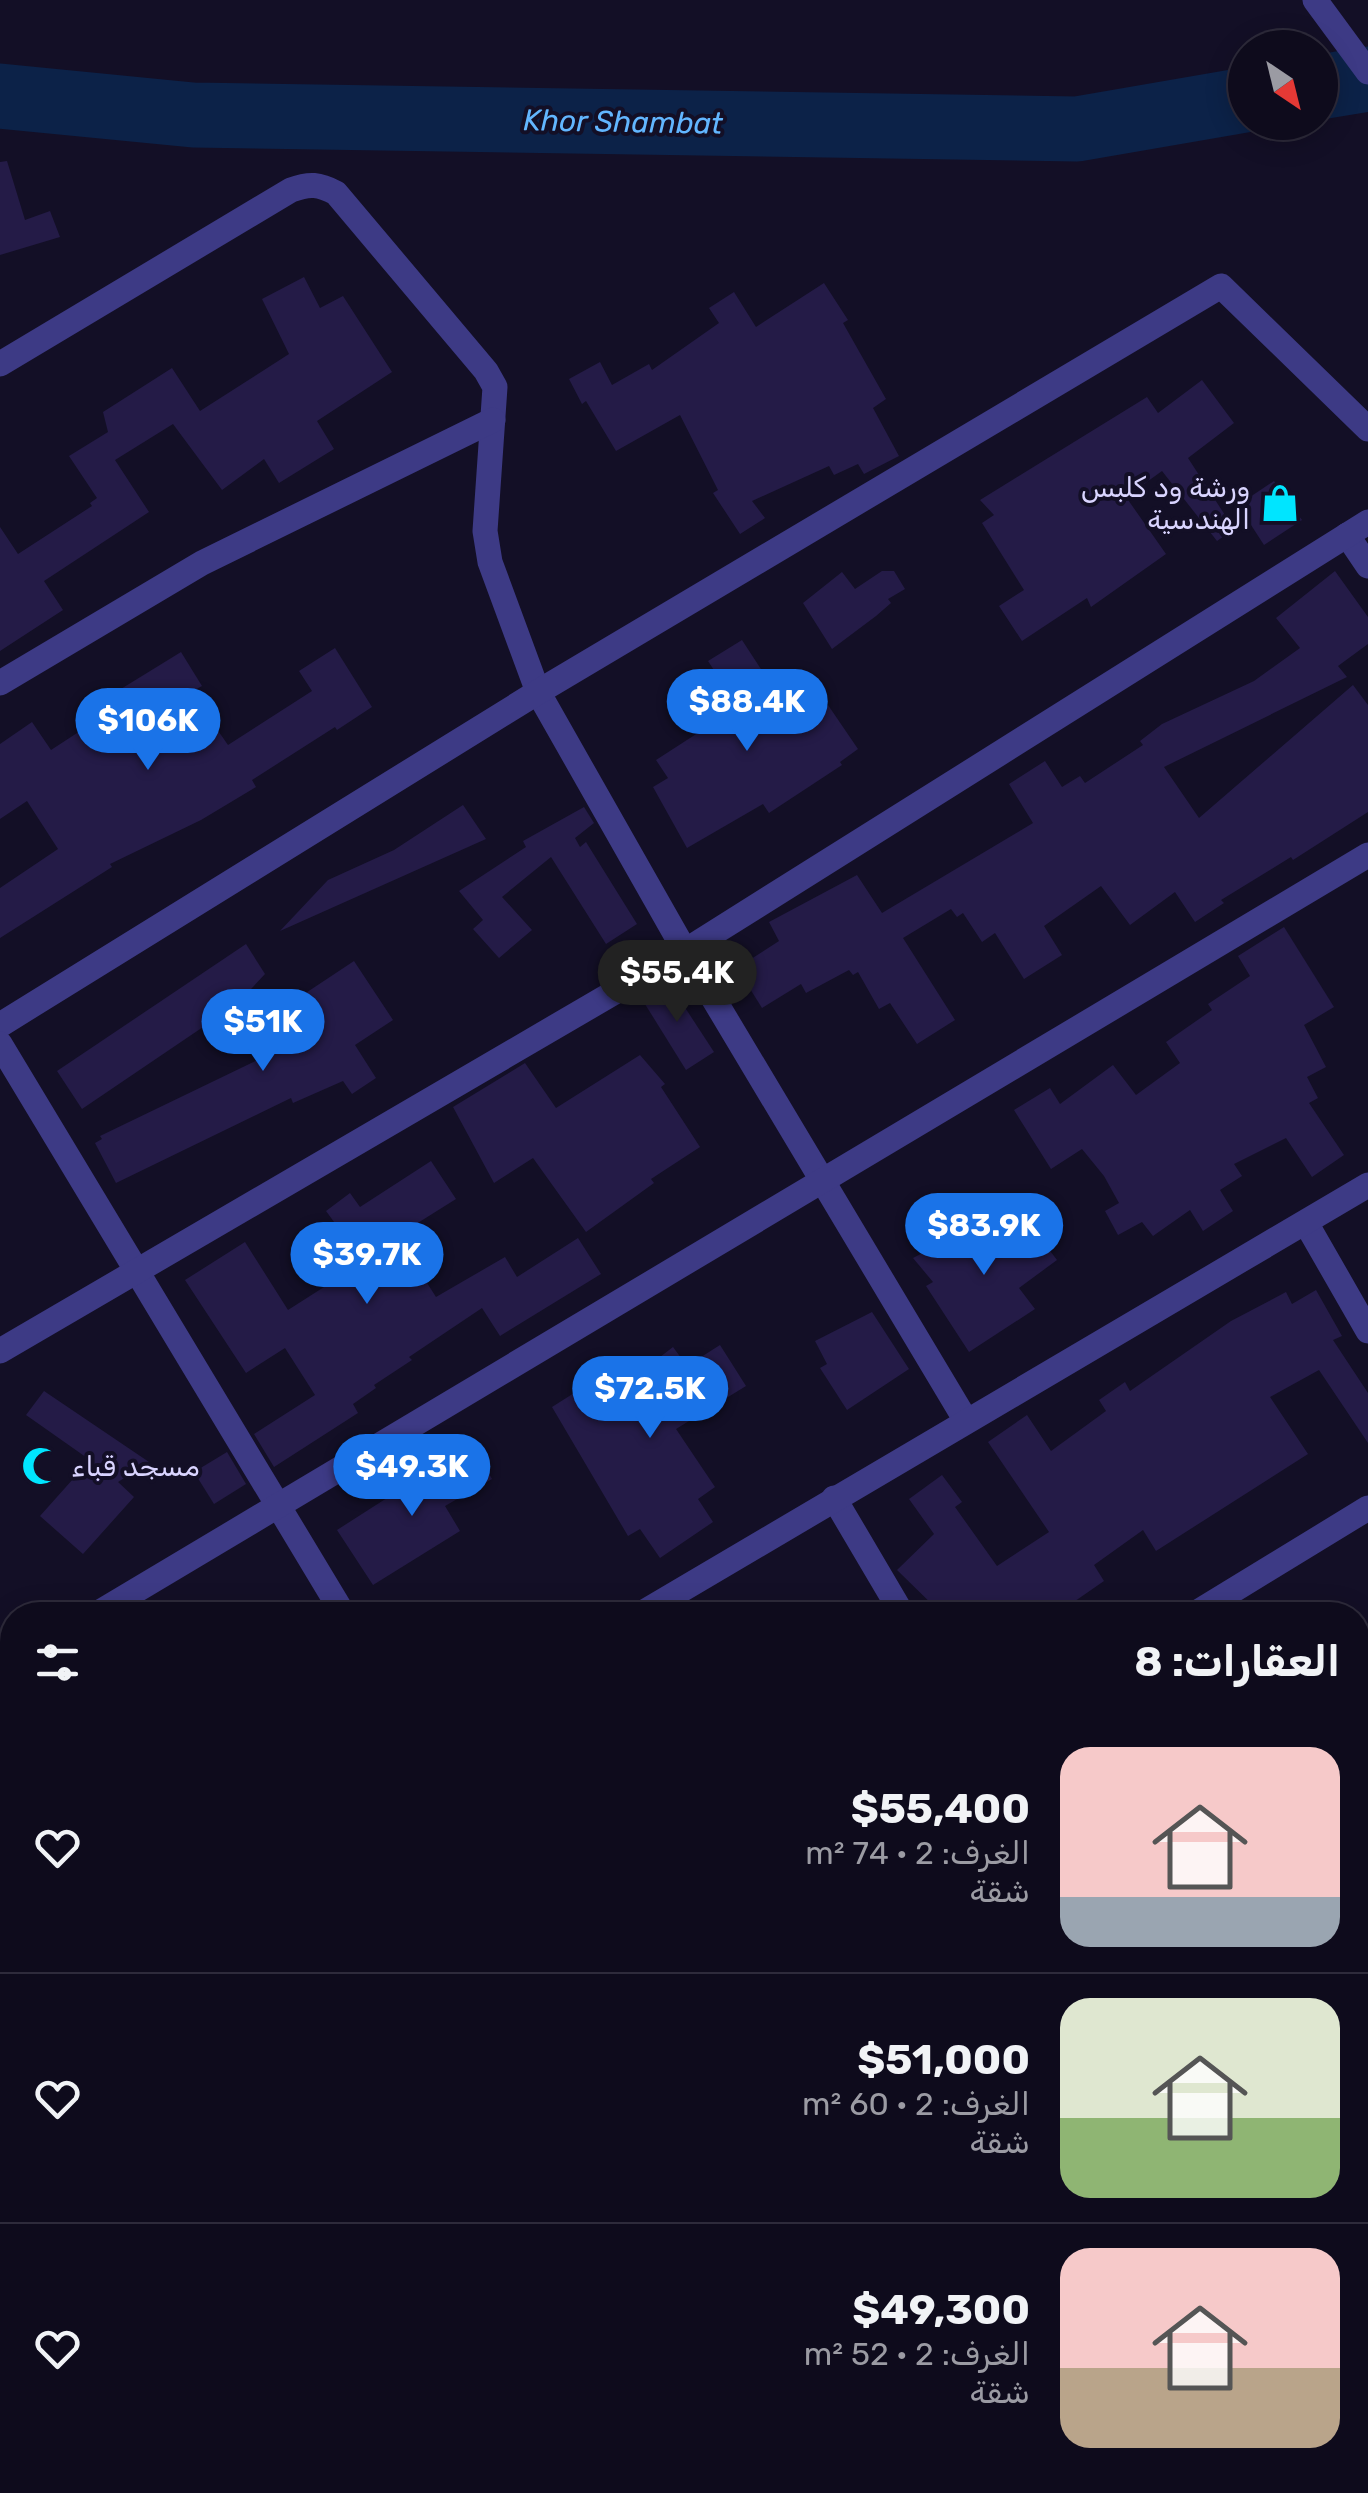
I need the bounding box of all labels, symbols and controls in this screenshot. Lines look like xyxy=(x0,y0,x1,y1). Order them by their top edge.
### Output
north arrow xyxy=(1228,30,1338,140)
map controls xyxy=(1228,30,1338,140)
water label: Khor Shambat xyxy=(523,102,724,142)
place label: ورشة ود كلبس الهندسية xyxy=(1081,471,1250,536)
shop icon: ورشة ود كلبس الهندسية xyxy=(1259,482,1301,524)
pin: $88.4K xyxy=(666,669,828,754)
text: $88.4K xyxy=(689,682,805,720)
pin: $106K xyxy=(78,688,218,773)
text: $106K xyxy=(97,701,199,739)
pin: $55.4K xyxy=(596,940,758,1025)
text: $55.4K xyxy=(620,953,734,991)
pin: $51K xyxy=(204,989,322,1074)
text: $51K xyxy=(224,1002,302,1040)
pin: $83.9K xyxy=(903,1193,1065,1278)
text: $83.9K xyxy=(927,1206,1041,1244)
pin: $39.7K xyxy=(286,1222,448,1307)
text: $39.7K xyxy=(313,1235,422,1273)
pin: $72.5K xyxy=(569,1356,731,1441)
text: $72.5K xyxy=(594,1369,706,1407)
pin: $49.3K xyxy=(331,1434,493,1519)
mosque icon: مسجد قباء xyxy=(20,1445,62,1487)
text: $49.3K xyxy=(355,1447,469,1485)
place label: مسجد قباء xyxy=(71,1450,200,1483)
icon: filters xyxy=(30,1635,85,1690)
text: العقارات: 8 xyxy=(1134,1637,1340,1687)
text: $55,400 xyxy=(851,1784,1030,1834)
icon: home xyxy=(1140,1787,1260,1907)
icon: heart xyxy=(30,1820,85,1875)
text: الغرف: 2 · 74 m² xyxy=(805,1834,1030,1872)
text: شقة xyxy=(969,1872,1030,1910)
text: $51,000 xyxy=(857,2035,1030,2085)
icon: home xyxy=(1140,2038,1260,2158)
icon: heart xyxy=(30,2071,85,2126)
text: الغرف: 2 · 60 m² xyxy=(802,2085,1030,2123)
text: شقة xyxy=(969,2123,1030,2161)
text: $49,300 xyxy=(852,2285,1030,2335)
icon: home xyxy=(1140,2288,1260,2408)
icon: heart xyxy=(30,2321,85,2376)
text: الغرف: 2 · 52 m² xyxy=(804,2335,1030,2373)
text: شقة xyxy=(969,2373,1030,2411)

